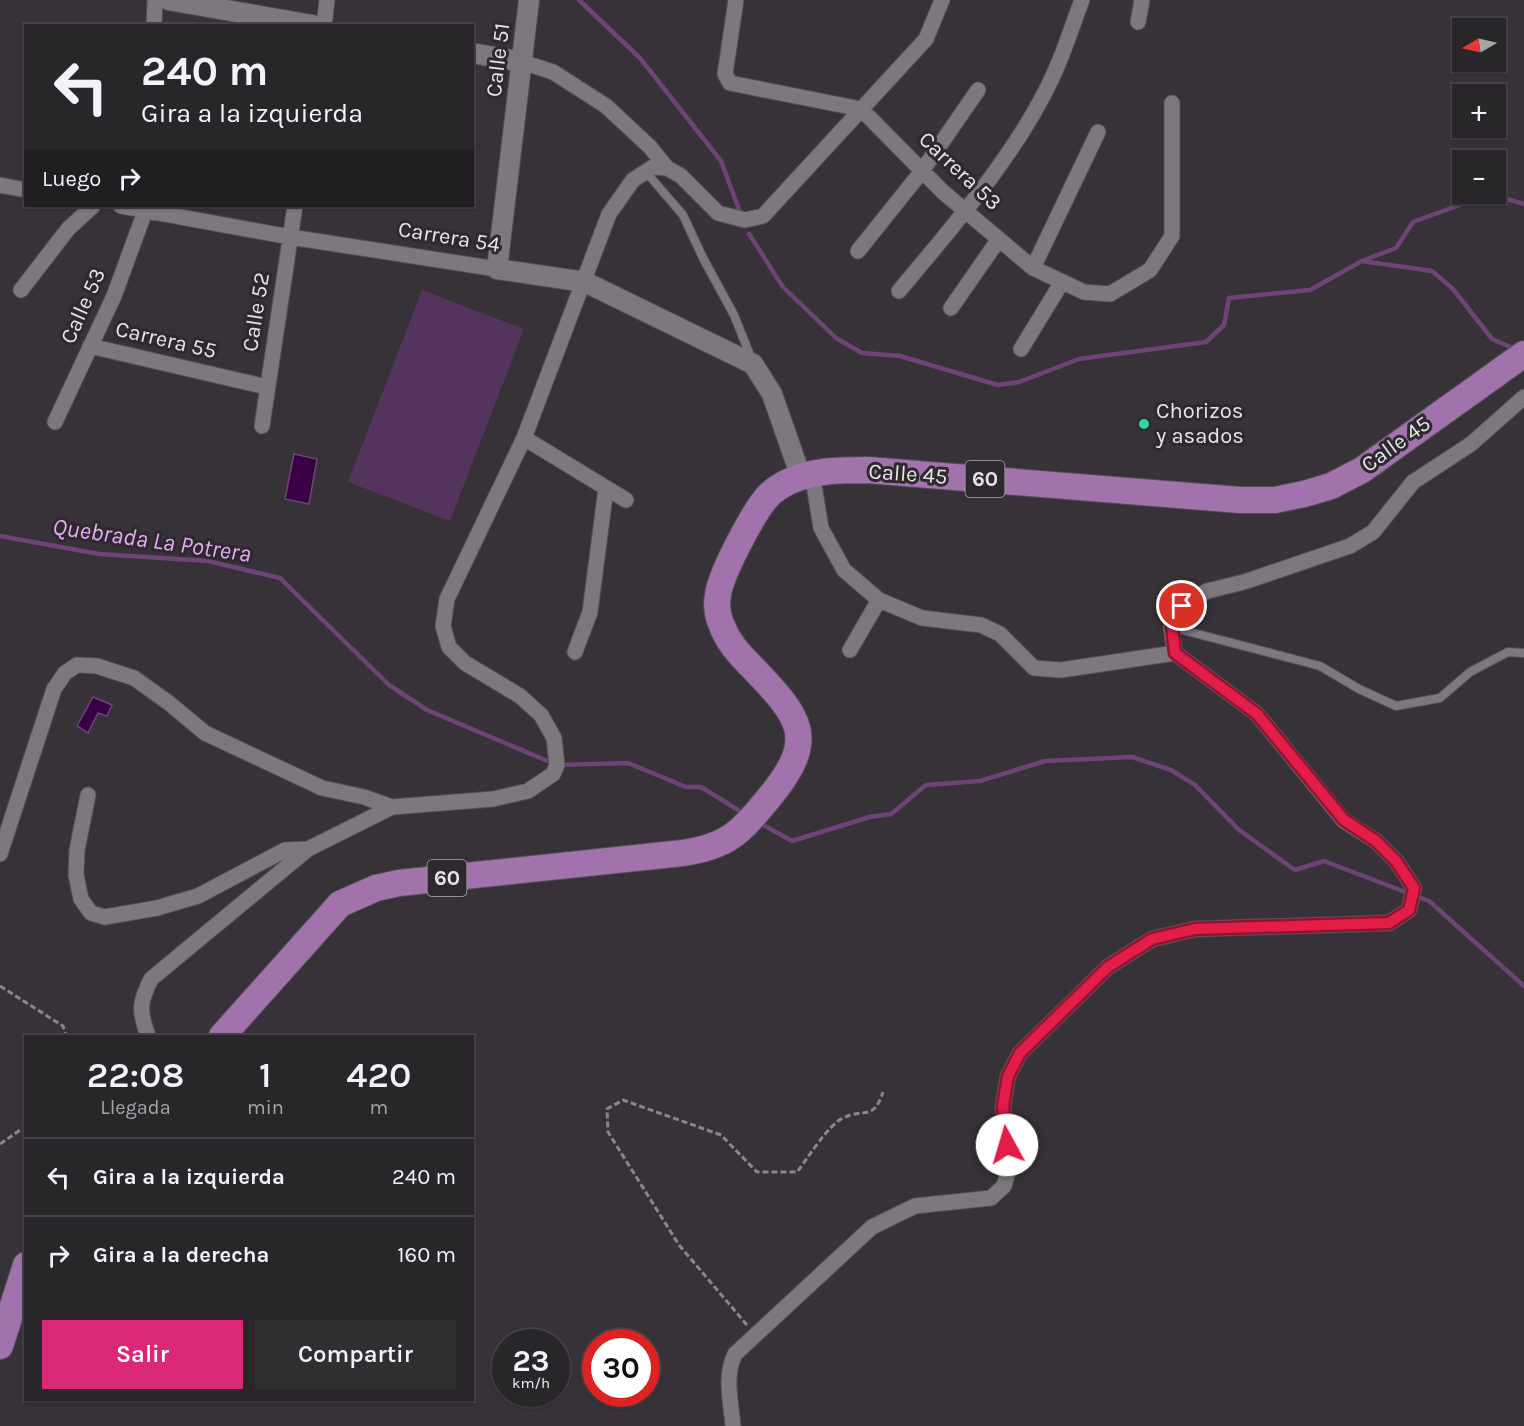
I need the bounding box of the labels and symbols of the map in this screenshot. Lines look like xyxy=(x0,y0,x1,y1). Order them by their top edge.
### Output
north arrow xyxy=(1452,18,1506,72)
street label: Calle 51 xyxy=(481,22,515,98)
street label: Carrera 53 xyxy=(913,126,1007,216)
street label: Carrera 54 xyxy=(396,216,502,258)
street label: Calle 53 xyxy=(55,264,111,348)
street label: Calle 52 xyxy=(237,271,275,353)
street label: Carrera 55 xyxy=(113,316,219,364)
place label: Chorizos y asados xyxy=(1155,398,1244,449)
street label: Calle 45 xyxy=(1356,410,1436,478)
marker: Chorizos y asados xyxy=(1137,417,1151,431)
street label: Calle 45 xyxy=(868,458,948,490)
road number: 60 xyxy=(966,461,1004,497)
water label: Quebrada La Potrera xyxy=(51,512,253,568)
pin xyxy=(1156,580,1207,631)
road number: 60 xyxy=(428,860,466,896)
position arrow xyxy=(975,1113,1039,1177)
speed limit sign: 30 xyxy=(582,1329,660,1407)

